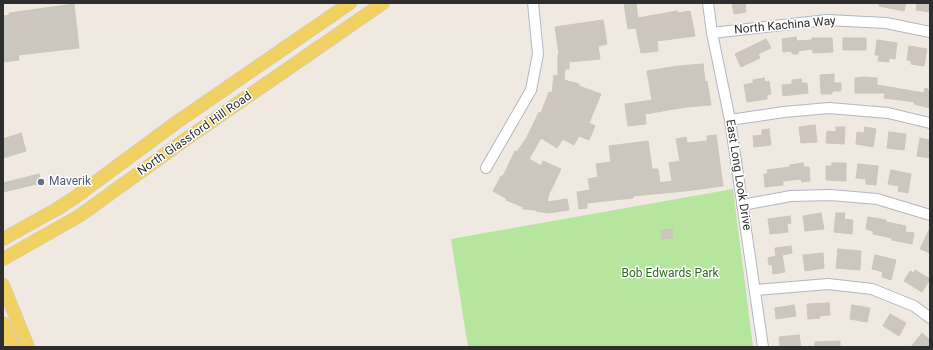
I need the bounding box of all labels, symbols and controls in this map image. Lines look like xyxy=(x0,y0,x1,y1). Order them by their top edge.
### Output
street label: North Kachina Way xyxy=(734,14,836,38)
street label: North Glassford Hill Road xyxy=(135,89,255,179)
street label: East Long Look Drive xyxy=(722,118,754,232)
place label: Maverik xyxy=(49,175,91,189)
marker: Maverik xyxy=(36,177,46,187)
park label: Bob Edwards Park xyxy=(621,267,719,281)

